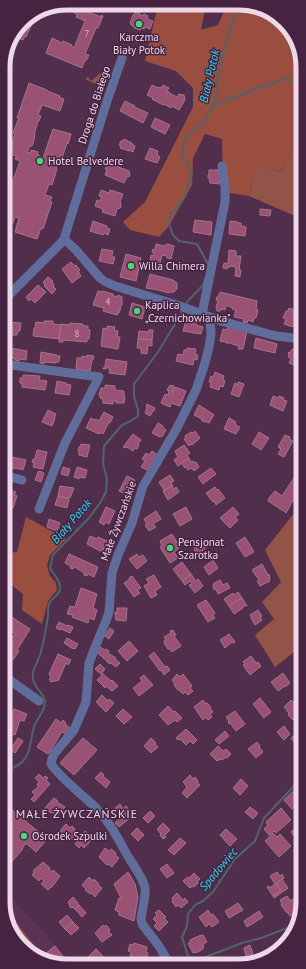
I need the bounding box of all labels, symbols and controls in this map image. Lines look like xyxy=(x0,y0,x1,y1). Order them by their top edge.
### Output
marker: Karczma Biały Potok xyxy=(134,19,144,29)
house number: 7 xyxy=(85,28,90,39)
place label: Karczma Biały Potok xyxy=(113,30,166,57)
water label: Biały Potok xyxy=(196,47,223,104)
street label: Droga do Białego xyxy=(75,64,113,146)
place label: Hotel Belvedere xyxy=(48,154,124,168)
marker: Hotel Belvedere xyxy=(35,156,45,166)
place label: Willa Chimera xyxy=(139,259,205,273)
marker: Willa Chimera xyxy=(126,261,136,271)
house number: 4 xyxy=(106,296,111,307)
place label: Kaplica „Czernichowianka" xyxy=(145,298,231,325)
marker: Kaplica „Czernichowianka" xyxy=(132,306,142,316)
house number: 8 xyxy=(75,328,80,339)
street label: Małe Żywczańskie xyxy=(97,479,139,563)
water label: Biały Potok xyxy=(47,495,95,546)
place label: Pensjonat Szarotka xyxy=(178,535,224,562)
marker: Pensjonat Szarotka xyxy=(165,543,175,553)
district label: MAŁE ŻYWCZAŃSKIE xyxy=(16,806,138,821)
place label: Ośrodek Szpulki xyxy=(32,829,107,843)
marker: Ośrodek Szpulki xyxy=(19,831,29,841)
water label: Spadowiec xyxy=(196,844,241,894)

